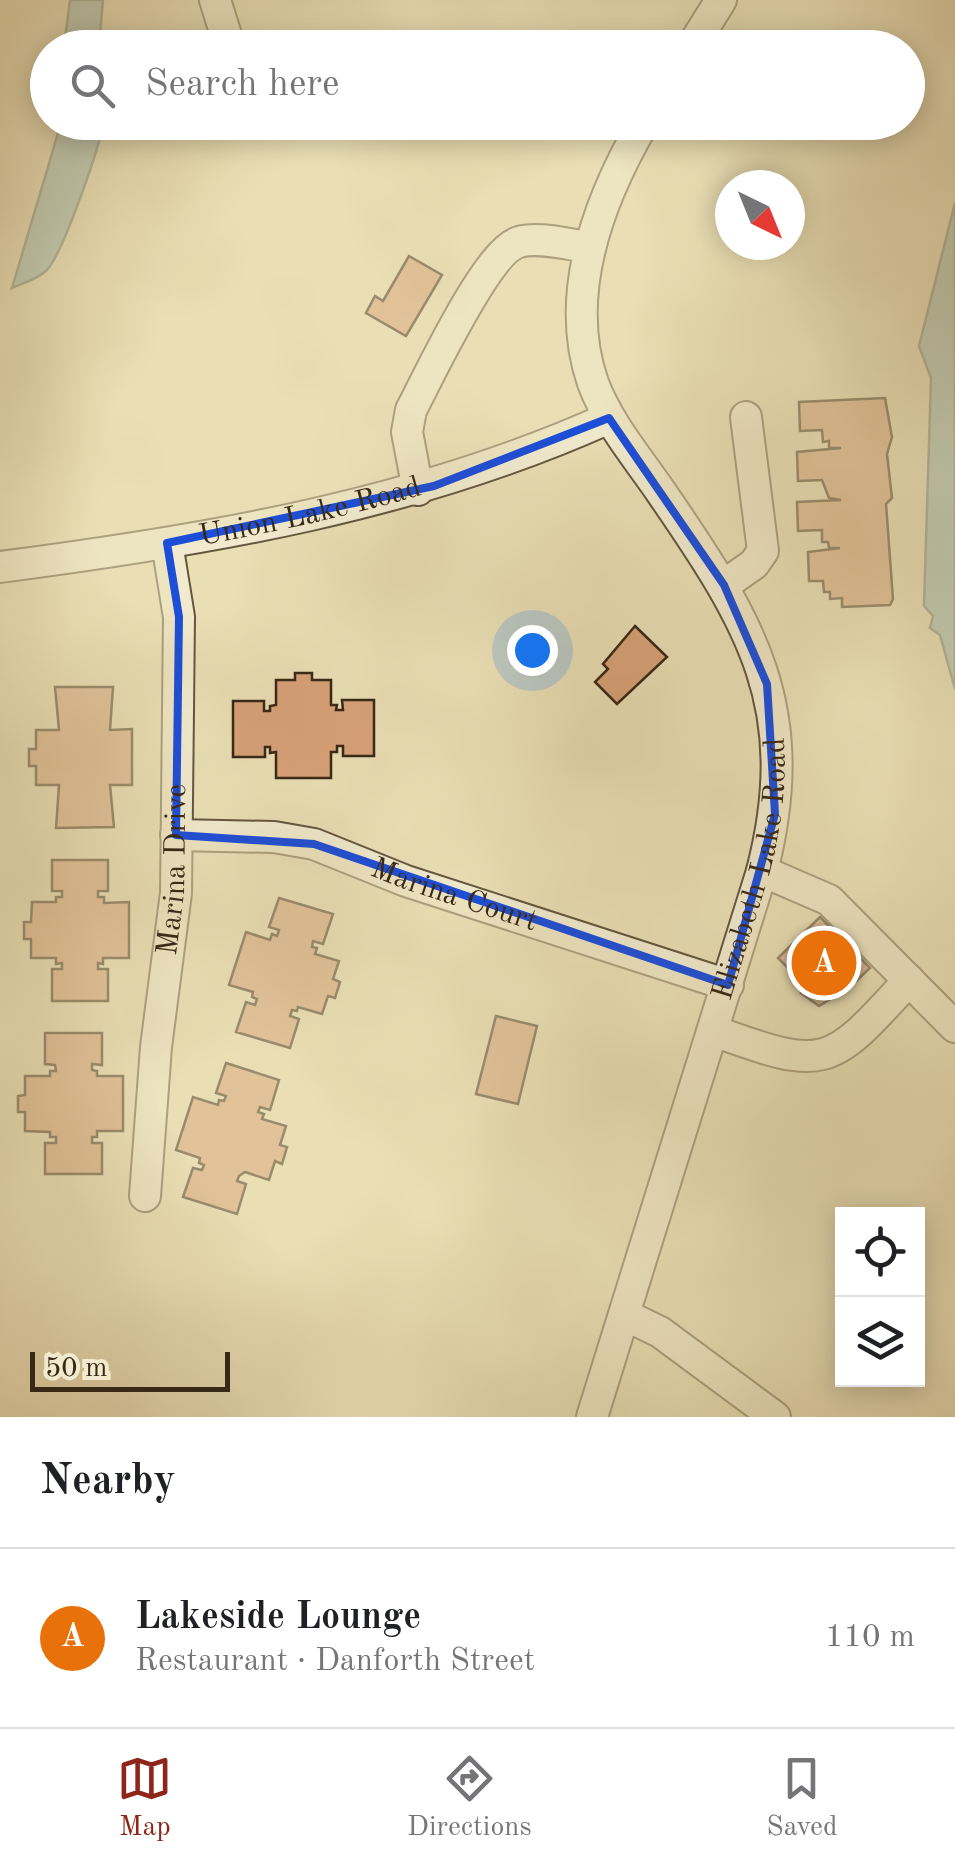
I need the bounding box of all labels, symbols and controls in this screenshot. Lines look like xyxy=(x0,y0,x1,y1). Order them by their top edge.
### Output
search box xyxy=(30,30,925,140)
icon: search xyxy=(65,58,120,113)
text: Search here xyxy=(145,66,340,104)
north arrow xyxy=(715,170,805,260)
street label: Union Lake Road xyxy=(197,472,425,552)
your location xyxy=(507,625,558,676)
street label: Elizabeth Lake Road xyxy=(708,737,792,1004)
street label: Marina Drive xyxy=(153,784,192,957)
street label: Marina Court xyxy=(366,853,541,937)
pin: A xyxy=(792,926,856,1000)
map controls xyxy=(835,1207,925,1387)
button: locate xyxy=(835,1207,925,1297)
button: layers xyxy=(835,1297,925,1387)
scale bar xyxy=(30,1347,230,1392)
text: 50 m xyxy=(45,1355,108,1383)
text: Nearby xyxy=(40,1461,176,1503)
text: Lakeside Lounge xyxy=(135,1599,421,1637)
text: A xyxy=(60,1622,85,1654)
text: 110 m xyxy=(825,1622,915,1654)
text: Restaurant · Danforth Street xyxy=(135,1646,535,1678)
tab: Map xyxy=(117,1751,172,1846)
tab: Directions xyxy=(407,1751,532,1846)
tab: Saved xyxy=(766,1751,838,1846)

